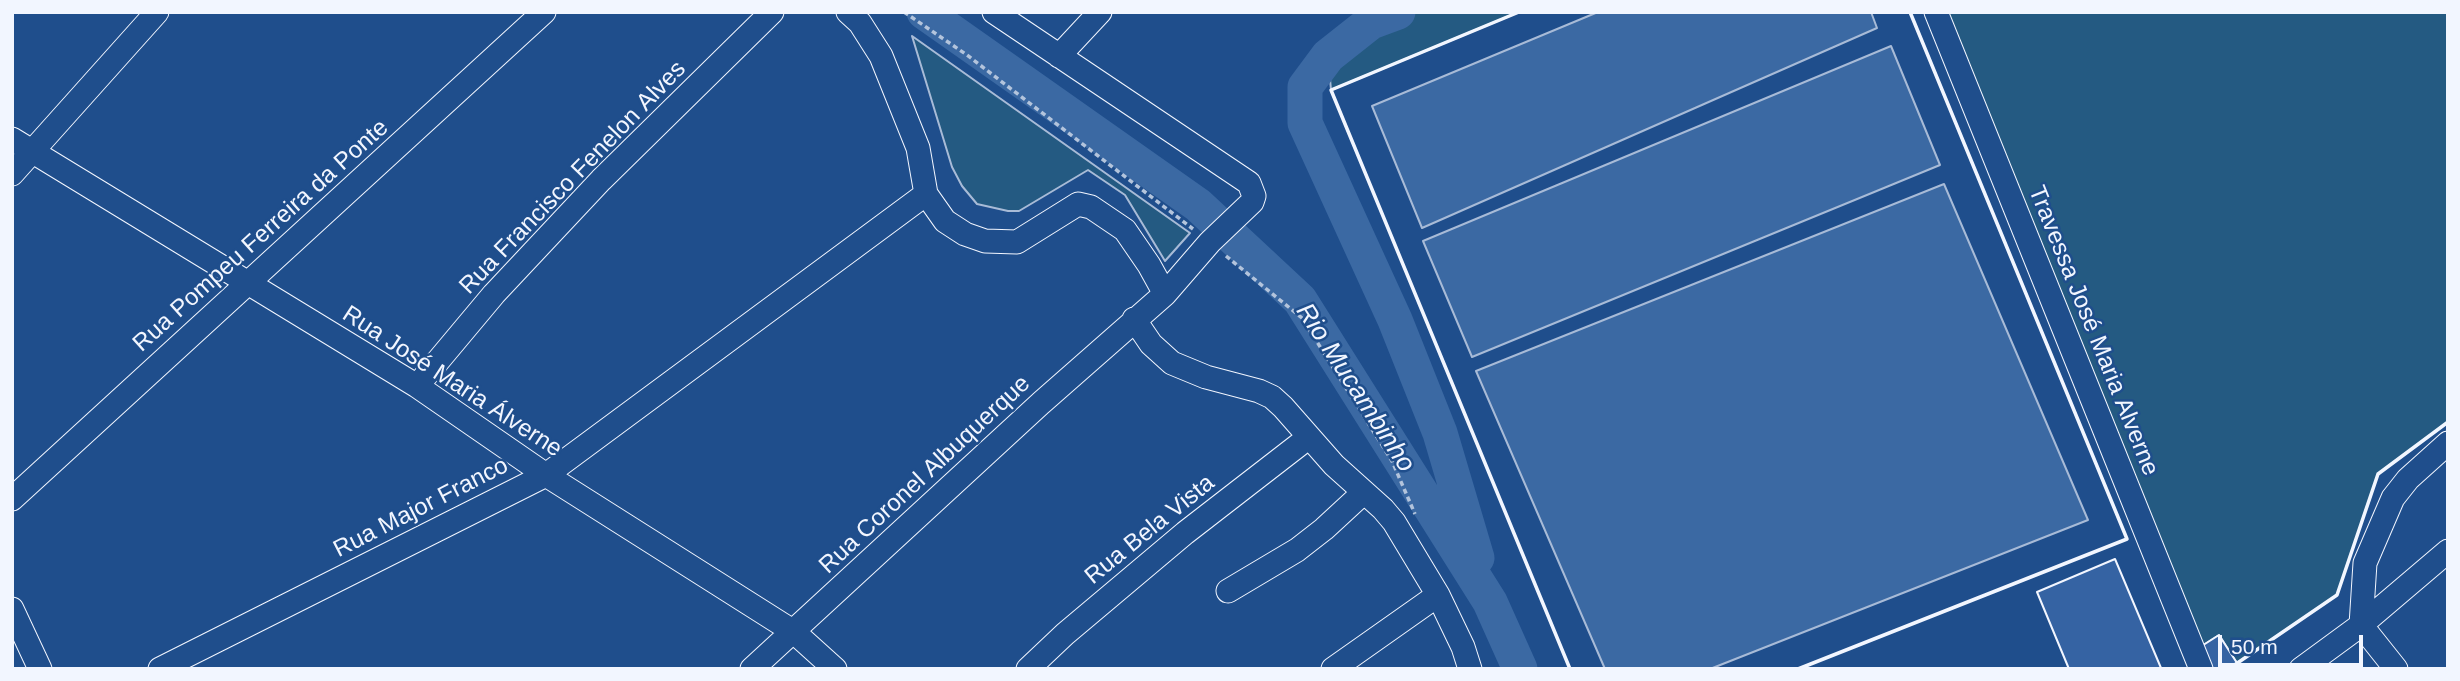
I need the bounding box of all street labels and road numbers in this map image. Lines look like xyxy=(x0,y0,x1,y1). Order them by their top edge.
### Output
street label: Rua Francisco Fenelon Alves xyxy=(454,55,692,301)
street label: Rua Pompeu Ferreira da Ponte xyxy=(127,114,395,358)
street label: Travessa José Maria Alverne xyxy=(2022,182,2164,480)
street label: Rua José Maria Álverne xyxy=(337,300,567,464)
street label: Rua Coronel Albuquerque xyxy=(814,370,1036,580)
street label: Rua Major Franco xyxy=(329,452,513,564)
street label: Rua Bela Vista xyxy=(1079,469,1221,591)

